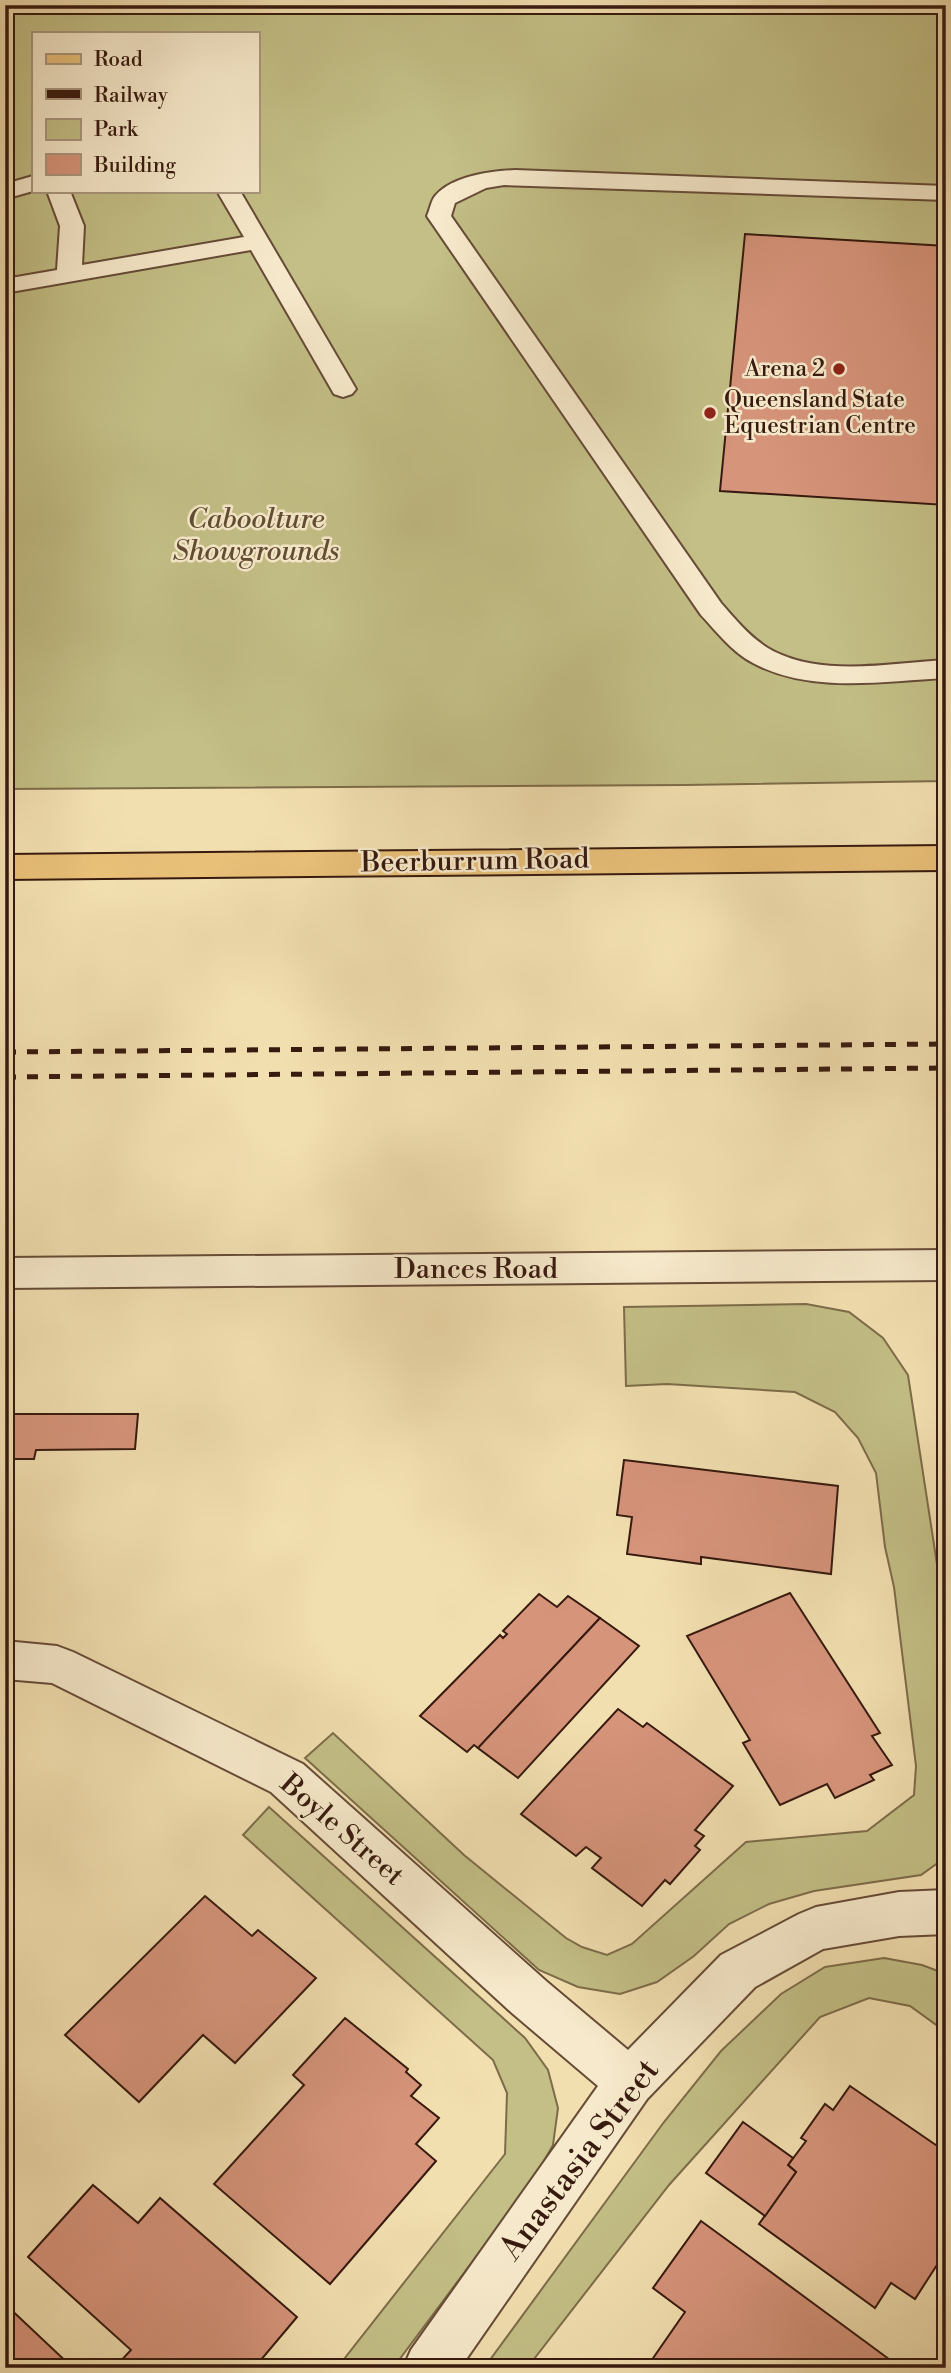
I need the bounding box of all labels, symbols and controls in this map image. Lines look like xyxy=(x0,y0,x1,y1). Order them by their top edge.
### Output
legend xyxy=(32,32,259,192)
text: Road xyxy=(94,47,143,73)
text: Railway xyxy=(94,83,169,109)
text: Park xyxy=(94,117,139,143)
text: Building xyxy=(93,153,176,179)
place label: Arena 2 xyxy=(744,355,825,383)
marker: Arena 2 xyxy=(831,361,847,377)
place label: Queensland State Equestrian Centre xyxy=(724,386,916,440)
marker: Queensland State Equestrian Centre xyxy=(702,405,718,421)
park label: Caboolture Showgrounds xyxy=(173,502,339,569)
street label: Beerburrum Road xyxy=(359,842,590,881)
street label: Dances Road xyxy=(394,1252,558,1287)
street label: Boyle Street xyxy=(272,1766,411,1893)
street label: Anastasia Street xyxy=(490,2051,669,2269)

